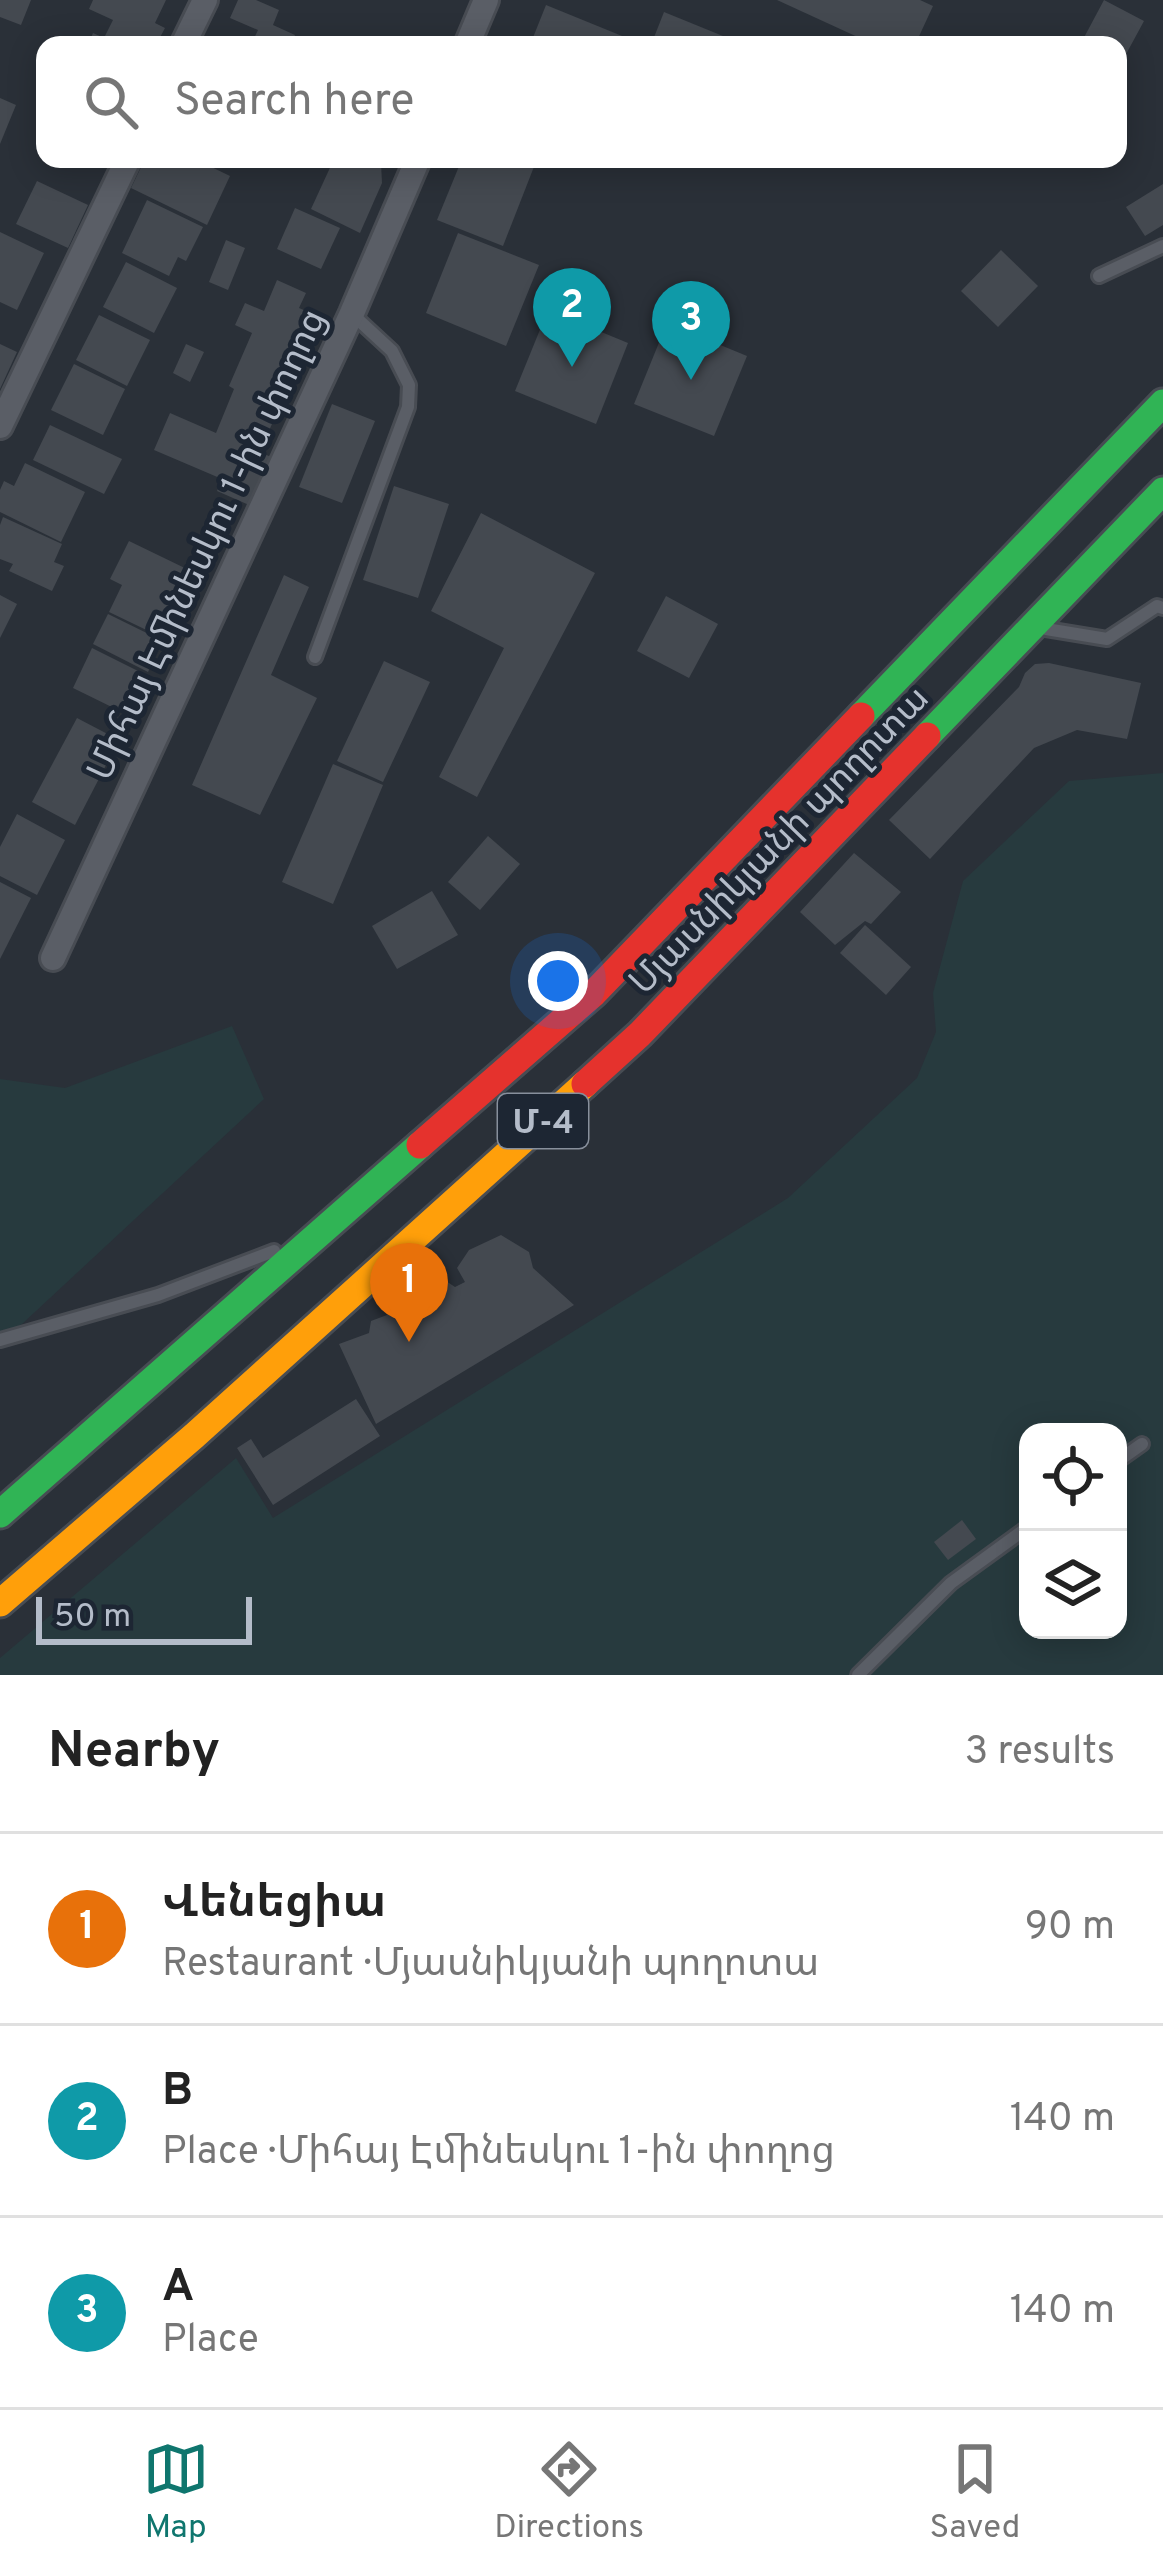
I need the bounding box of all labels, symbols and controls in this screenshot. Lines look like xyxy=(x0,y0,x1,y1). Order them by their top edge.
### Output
search box xyxy=(36,36,1127,168)
icon: search xyxy=(78,69,144,135)
text: Search here xyxy=(174,74,414,131)
pin: 2 xyxy=(533,268,611,367)
pin: 3 xyxy=(652,281,730,380)
street label: Միհայ Էմինեսկու 1-ին փողոց xyxy=(79,303,338,789)
street label: Մյասնիկյանի պողոտա xyxy=(621,677,941,1006)
your location xyxy=(528,951,588,1011)
road number: Մ-4 xyxy=(498,1094,588,1148)
pin: 1 xyxy=(370,1243,448,1342)
map controls xyxy=(1019,1423,1127,1639)
button: locate xyxy=(1019,1423,1127,1531)
button: layers xyxy=(1019,1531,1127,1639)
scale bar xyxy=(36,1591,252,1644)
text: 50 m xyxy=(54,1597,131,1639)
text: Nearby xyxy=(48,1721,220,1786)
text: 3 results xyxy=(965,1729,1115,1778)
text: Վենեցիա xyxy=(162,1876,386,1933)
text: 1 xyxy=(79,1904,95,1953)
text: 90 m xyxy=(1025,1904,1115,1953)
text: Restaurant · Մյասնիկյանի պողոտա xyxy=(162,1941,819,1990)
text: B xyxy=(162,2064,193,2121)
text: 2 xyxy=(75,2096,99,2145)
text: 140 m xyxy=(1010,2096,1115,2145)
text: Place · Միհայ Էմինեսկու 1-ին փողոց xyxy=(162,2129,835,2178)
text: A xyxy=(162,2260,194,2317)
text: 3 xyxy=(75,2288,99,2337)
text: 140 m xyxy=(1010,2288,1115,2337)
text: Place xyxy=(162,2317,259,2366)
tab: Map xyxy=(143,2436,209,2550)
tab: Directions xyxy=(494,2436,644,2550)
tab: Saved xyxy=(930,2436,1020,2550)

